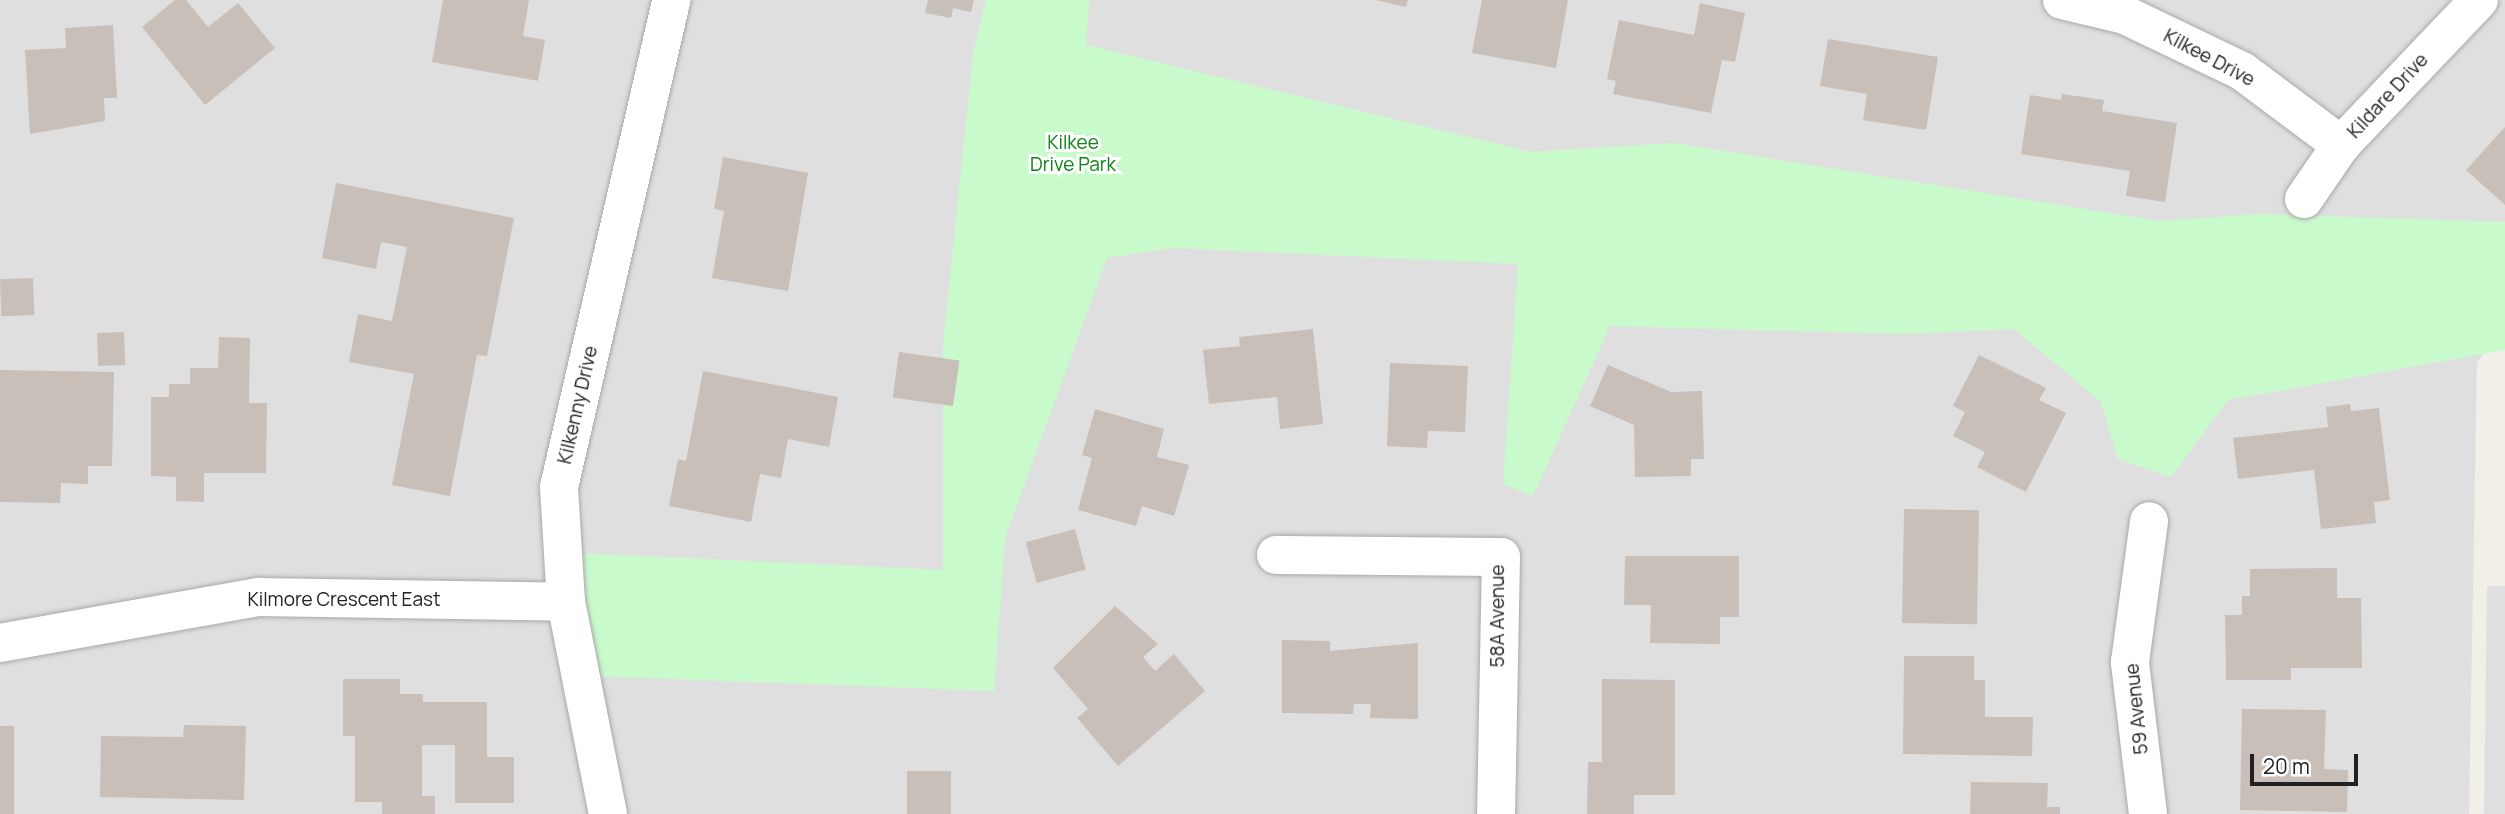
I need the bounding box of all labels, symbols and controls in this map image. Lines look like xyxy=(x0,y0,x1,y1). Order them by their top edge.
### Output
street label: Kilkee Drive xyxy=(2160,25,2258,91)
street label: Kildare Drive xyxy=(2343,49,2433,143)
park label: Kilkee Drive Park xyxy=(1030,132,1116,176)
street label: Kilkenny Drive xyxy=(553,344,603,466)
street label: 58A Avenue xyxy=(1487,565,1509,667)
street label: Kilmore Crescent East xyxy=(247,589,441,611)
street label: 59 Avenue xyxy=(2121,662,2153,756)
scale bar xyxy=(2253,740,2362,784)
text: 20 m xyxy=(2263,752,2310,780)

